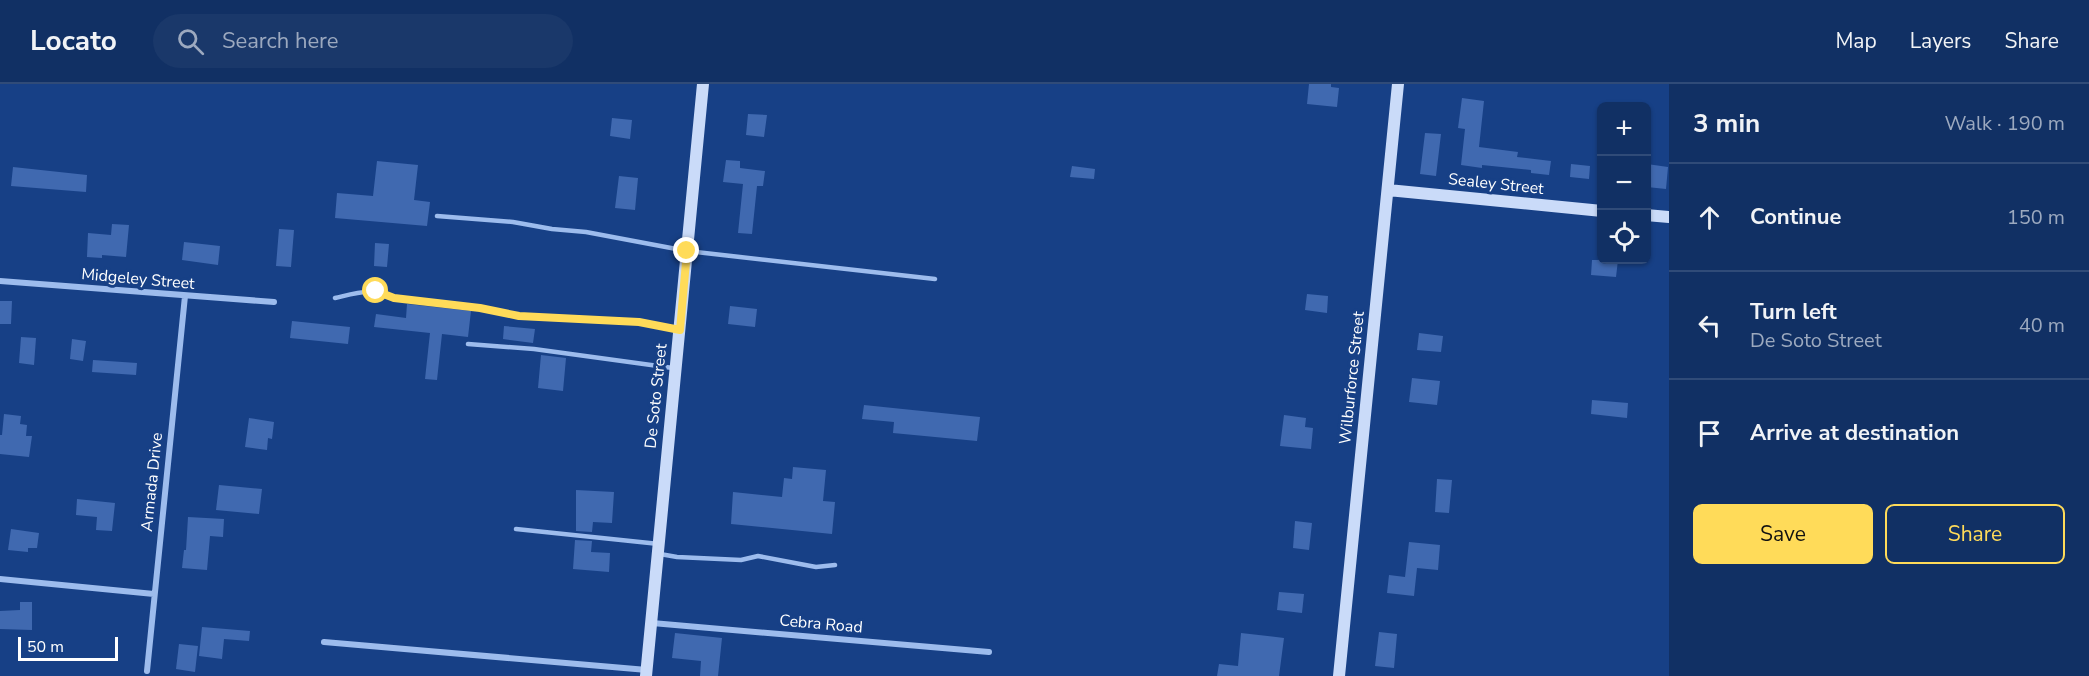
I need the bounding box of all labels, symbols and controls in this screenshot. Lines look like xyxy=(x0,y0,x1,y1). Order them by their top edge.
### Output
search box xyxy=(153,14,573,68)
text: Locato xyxy=(30,22,117,60)
icon: search xyxy=(174,25,207,58)
text: Search here xyxy=(222,26,339,56)
text: Map xyxy=(1835,27,1877,55)
text: Layers xyxy=(1910,27,1971,55)
text: Share xyxy=(2004,27,2059,55)
map controls xyxy=(1597,102,1651,264)
button: + xyxy=(1597,102,1651,156)
text: 3 min xyxy=(1693,106,1760,141)
text: Walk · 190 m xyxy=(1945,110,2065,137)
button: − xyxy=(1597,156,1651,210)
street label: Sealey Street xyxy=(1447,168,1545,200)
icon: ahead xyxy=(1693,201,1726,234)
text: Continue xyxy=(1750,202,1841,232)
text: 150 m xyxy=(2007,204,2065,231)
button: locate xyxy=(1597,210,1651,264)
route end xyxy=(673,237,699,263)
street label: Midgeley Street xyxy=(80,263,196,295)
route start xyxy=(362,277,388,303)
text: Turn left xyxy=(1750,297,1837,327)
icon: left xyxy=(1693,309,1726,342)
street label: Wilburforce Street xyxy=(1334,310,1370,446)
text: 40 m xyxy=(2019,312,2065,339)
text: De Soto Street xyxy=(1750,327,1882,354)
street label: De Soto Street xyxy=(640,342,672,450)
icon: arrive xyxy=(1693,417,1726,450)
text: Arrive at destination xyxy=(1750,418,1959,448)
street label: Armada Drive xyxy=(136,431,168,533)
button: Save xyxy=(1693,504,1873,564)
button: Share xyxy=(1885,504,2065,564)
street label: Cebra Road xyxy=(778,609,864,639)
scale bar xyxy=(18,634,118,662)
text: 50 m xyxy=(27,636,64,658)

